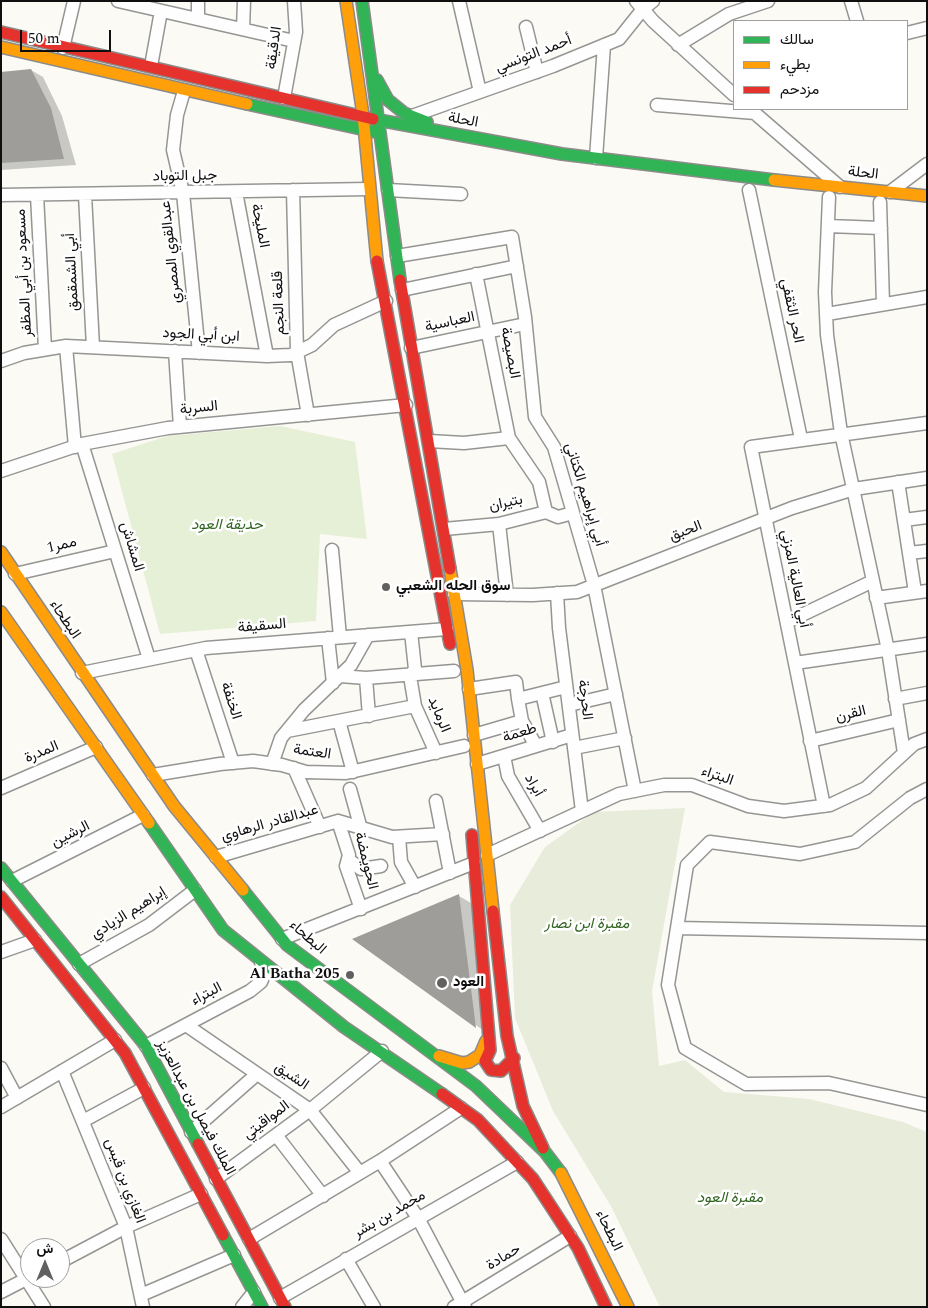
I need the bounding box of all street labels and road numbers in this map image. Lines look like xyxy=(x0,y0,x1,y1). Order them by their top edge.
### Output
street label: الدقيقة xyxy=(263,25,287,71)
street label: أحمد التونسي xyxy=(493,32,575,78)
street label: الحلة xyxy=(446,109,480,133)
street label: الحلة xyxy=(847,163,879,185)
street label: جبل التوباد xyxy=(153,167,217,187)
street label: عبدالقوي المصري xyxy=(158,200,186,304)
street label: المليحة xyxy=(246,202,272,250)
street label: مسعود بن أبي المظفر xyxy=(13,208,37,338)
street label: أبي الشمقمق xyxy=(62,232,84,312)
street label: قلعة النجم xyxy=(270,271,290,335)
street label: الحر الثقفي xyxy=(775,277,807,345)
street label: العباسية xyxy=(423,309,477,337)
street label: ابن أبي الجود xyxy=(162,325,240,347)
street label: البصيصة xyxy=(495,326,523,380)
street label: السربة xyxy=(179,398,219,420)
street label: أبي إبراهيم الكتاني xyxy=(560,441,608,549)
street label: بتيران xyxy=(487,492,525,516)
street label: الحبق xyxy=(667,518,705,546)
street label: المشاش xyxy=(115,520,147,574)
street label: أبي العالية المزني xyxy=(776,528,812,630)
street label: ممر1 xyxy=(45,534,79,558)
street label: البطحاء xyxy=(44,597,84,643)
street label: السقيفة xyxy=(237,616,287,638)
street label: الحرجة xyxy=(573,679,595,721)
street label: الخنفة xyxy=(216,680,244,722)
street label: الرمايد xyxy=(423,694,453,736)
street label: القرن xyxy=(834,703,868,727)
street label: طعمة xyxy=(501,720,539,748)
street label: المدرة xyxy=(22,738,62,768)
street label: العتمة xyxy=(292,741,332,765)
street label: البتراء xyxy=(699,763,735,791)
street label: أبراد xyxy=(519,771,547,801)
street label: عبدالقادر الرهاوي xyxy=(219,802,321,846)
street label: الرشين xyxy=(49,818,93,852)
street label: الحويمضة xyxy=(349,830,381,892)
street label: إبراهيم الزيادي xyxy=(88,884,170,944)
street label: البطحاء xyxy=(285,917,329,959)
street label: البتراء xyxy=(188,979,226,1011)
street label: الملك فيصل بن عبدالعزيز xyxy=(152,1037,238,1179)
street label: الشيق xyxy=(270,1059,312,1095)
street label: المواقيتي xyxy=(240,1098,294,1144)
street label: الغازي بن قيس xyxy=(100,1136,148,1226)
street label: محمد بن بشر xyxy=(351,1187,429,1243)
street label: البطحاء xyxy=(590,1208,626,1254)
street label: حمادة xyxy=(484,1241,524,1275)

